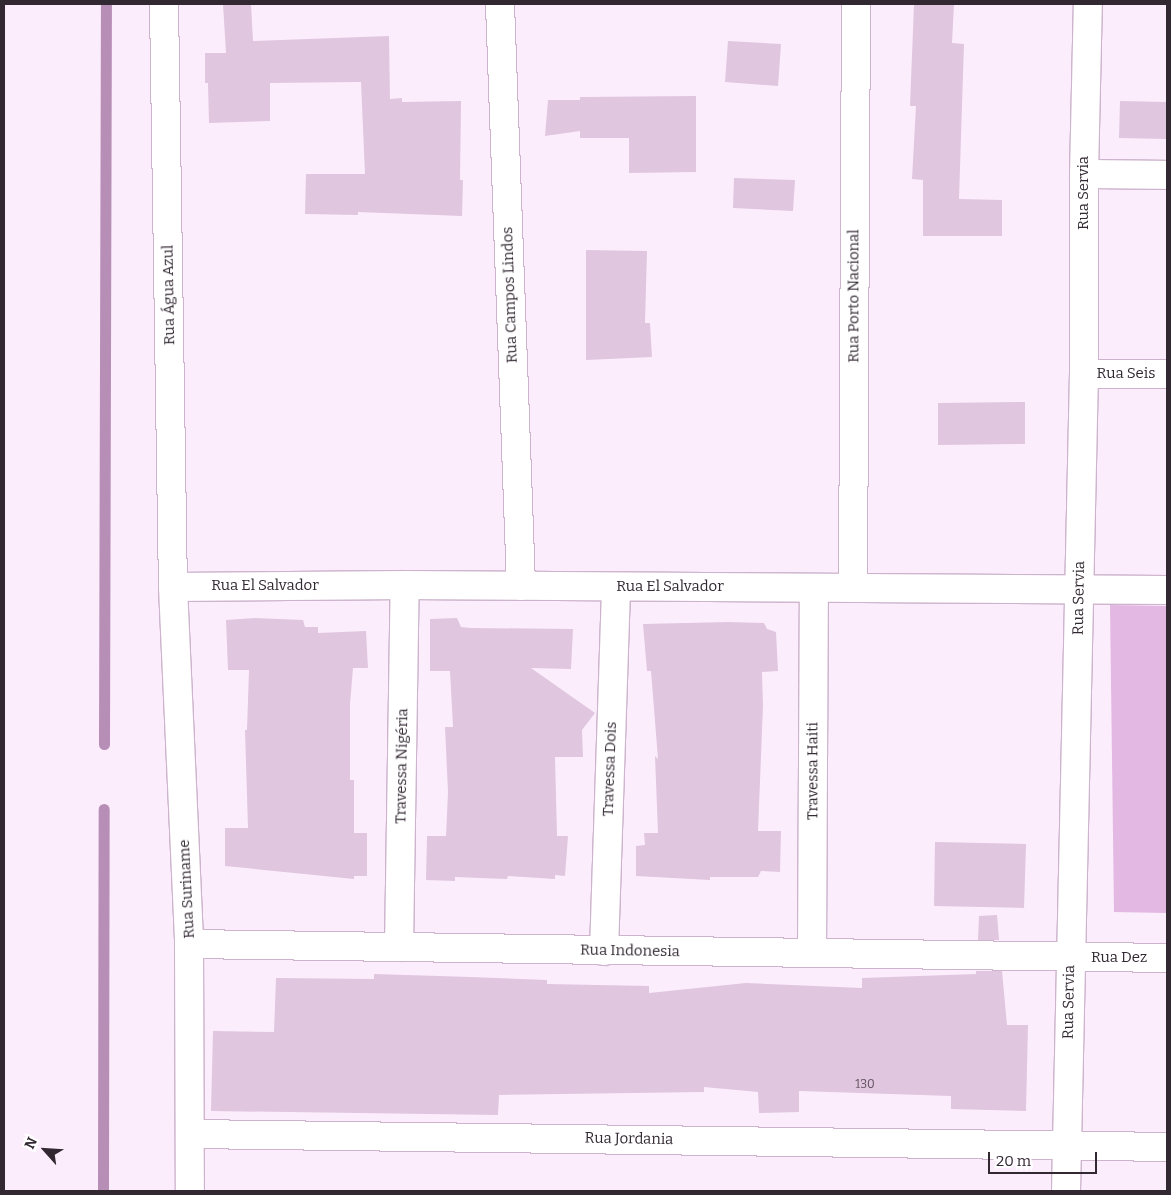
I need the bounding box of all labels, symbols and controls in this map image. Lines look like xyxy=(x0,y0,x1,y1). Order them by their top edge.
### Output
street label: Rua Servia xyxy=(1075,156,1093,230)
street label: Rua Campos Lindos xyxy=(499,227,521,363)
street label: Rua Porto Nacional xyxy=(845,229,863,363)
street label: Rua Água Azul xyxy=(159,245,179,345)
street label: Rua Seis xyxy=(1097,365,1155,383)
street label: Rua Servia xyxy=(1069,561,1089,635)
street label: Rua El Salvador xyxy=(211,577,319,595)
street label: Rua El Salvador xyxy=(616,578,724,596)
street label: Travessa Nigéria xyxy=(392,708,412,824)
street label: Travessa Dois xyxy=(599,721,621,817)
street label: Travessa Haiti xyxy=(804,722,822,820)
street label: Rua Suriname xyxy=(175,839,199,939)
street label: Rua Indonesia xyxy=(580,941,680,961)
street label: Rua Dez xyxy=(1091,949,1147,967)
street label: Rua Servia xyxy=(1059,965,1079,1039)
house number: 130 xyxy=(855,1078,875,1092)
north arrow xyxy=(20,1125,70,1175)
street label: Rua Jordania xyxy=(585,1129,673,1149)
text: N xyxy=(21,1135,41,1152)
scale bar xyxy=(991,1142,1100,1174)
text: 20 m xyxy=(996,1152,1031,1170)

